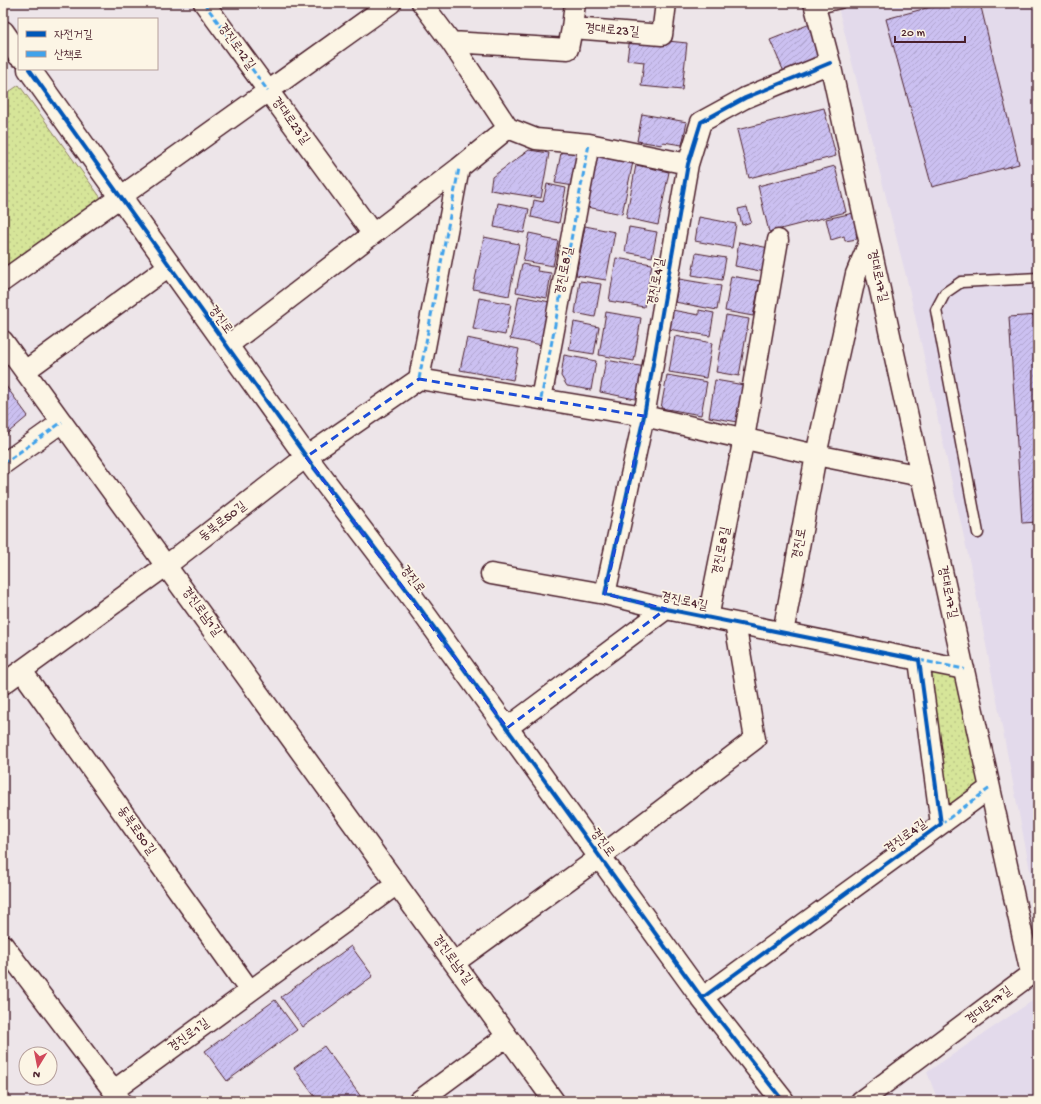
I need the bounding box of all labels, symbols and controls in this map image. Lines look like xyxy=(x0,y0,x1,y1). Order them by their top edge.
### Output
legend xyxy=(18,18,158,70)
scale bar xyxy=(895,18,965,44)
street label: 경진로12길 xyxy=(214,21,258,73)
street label: 경대로23길 xyxy=(584,22,640,40)
text: 20 m xyxy=(901,27,926,41)
text: 자전거길 xyxy=(54,29,93,43)
text: 산책로 xyxy=(54,49,83,63)
street label: 경대로23길 xyxy=(268,94,312,148)
street label: 경진로8길 xyxy=(553,246,577,296)
street label: 경대로17길 xyxy=(864,248,890,304)
street label: 경진로4길 xyxy=(645,257,669,307)
street label: 경진로 xyxy=(205,303,235,337)
street label: 동북로50길 xyxy=(196,499,250,545)
street label: 경진로8길 xyxy=(710,526,734,576)
street label: 경진로 xyxy=(790,527,810,561)
street label: 경진로 xyxy=(397,563,427,597)
street label: 경대로17길 xyxy=(934,564,960,620)
street label: 경진로남1길 xyxy=(178,584,224,640)
street label: 경진로4길 xyxy=(659,590,709,614)
street label: 동북로50길 xyxy=(114,804,158,858)
street label: 경진로4길 xyxy=(882,817,930,857)
street label: 경진로 xyxy=(587,826,617,860)
street label: 경진로남1길 xyxy=(429,932,475,988)
street label: 경대로17길 xyxy=(963,984,1015,1028)
street label: 경진로1길 xyxy=(166,1016,212,1056)
north arrow xyxy=(18,1046,58,1086)
text: N xyxy=(32,1067,41,1080)

